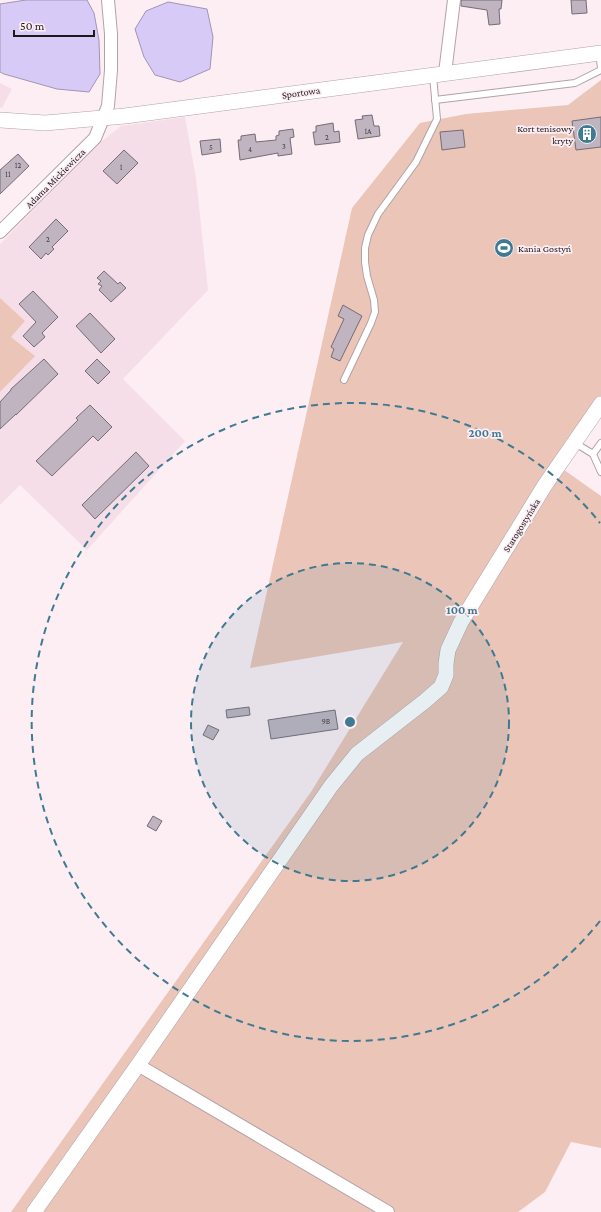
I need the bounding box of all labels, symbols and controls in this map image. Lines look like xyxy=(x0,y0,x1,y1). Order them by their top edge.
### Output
scale bar xyxy=(14,12,94,38)
text: 50 m xyxy=(20,19,45,33)
street label: Sportowa xyxy=(281,84,321,101)
place label: Kort tenisowy kryty xyxy=(517,123,573,146)
building icon: Kort tenisowy kryty xyxy=(576,123,598,145)
house number: 1A xyxy=(364,127,372,136)
house number: 2 xyxy=(325,133,329,142)
house number: 3 xyxy=(282,142,286,151)
house number: 5 xyxy=(209,143,213,152)
house number: 4 xyxy=(248,145,252,154)
street label: Adama Mickiewicza xyxy=(23,146,88,210)
house number: 12 xyxy=(15,161,21,170)
house number: 1 xyxy=(120,163,123,172)
house number: 11 xyxy=(5,170,11,179)
house number: 2 xyxy=(46,235,50,244)
sports icon: Kania Gostyń xyxy=(493,237,515,259)
place label: Kania Gostyń xyxy=(518,243,572,254)
text: 200 m xyxy=(468,426,502,440)
street label: Starogostyńska xyxy=(501,496,542,554)
text: 100 m xyxy=(446,603,479,617)
centre of rings xyxy=(343,715,357,729)
house number: 9B xyxy=(322,717,331,726)

